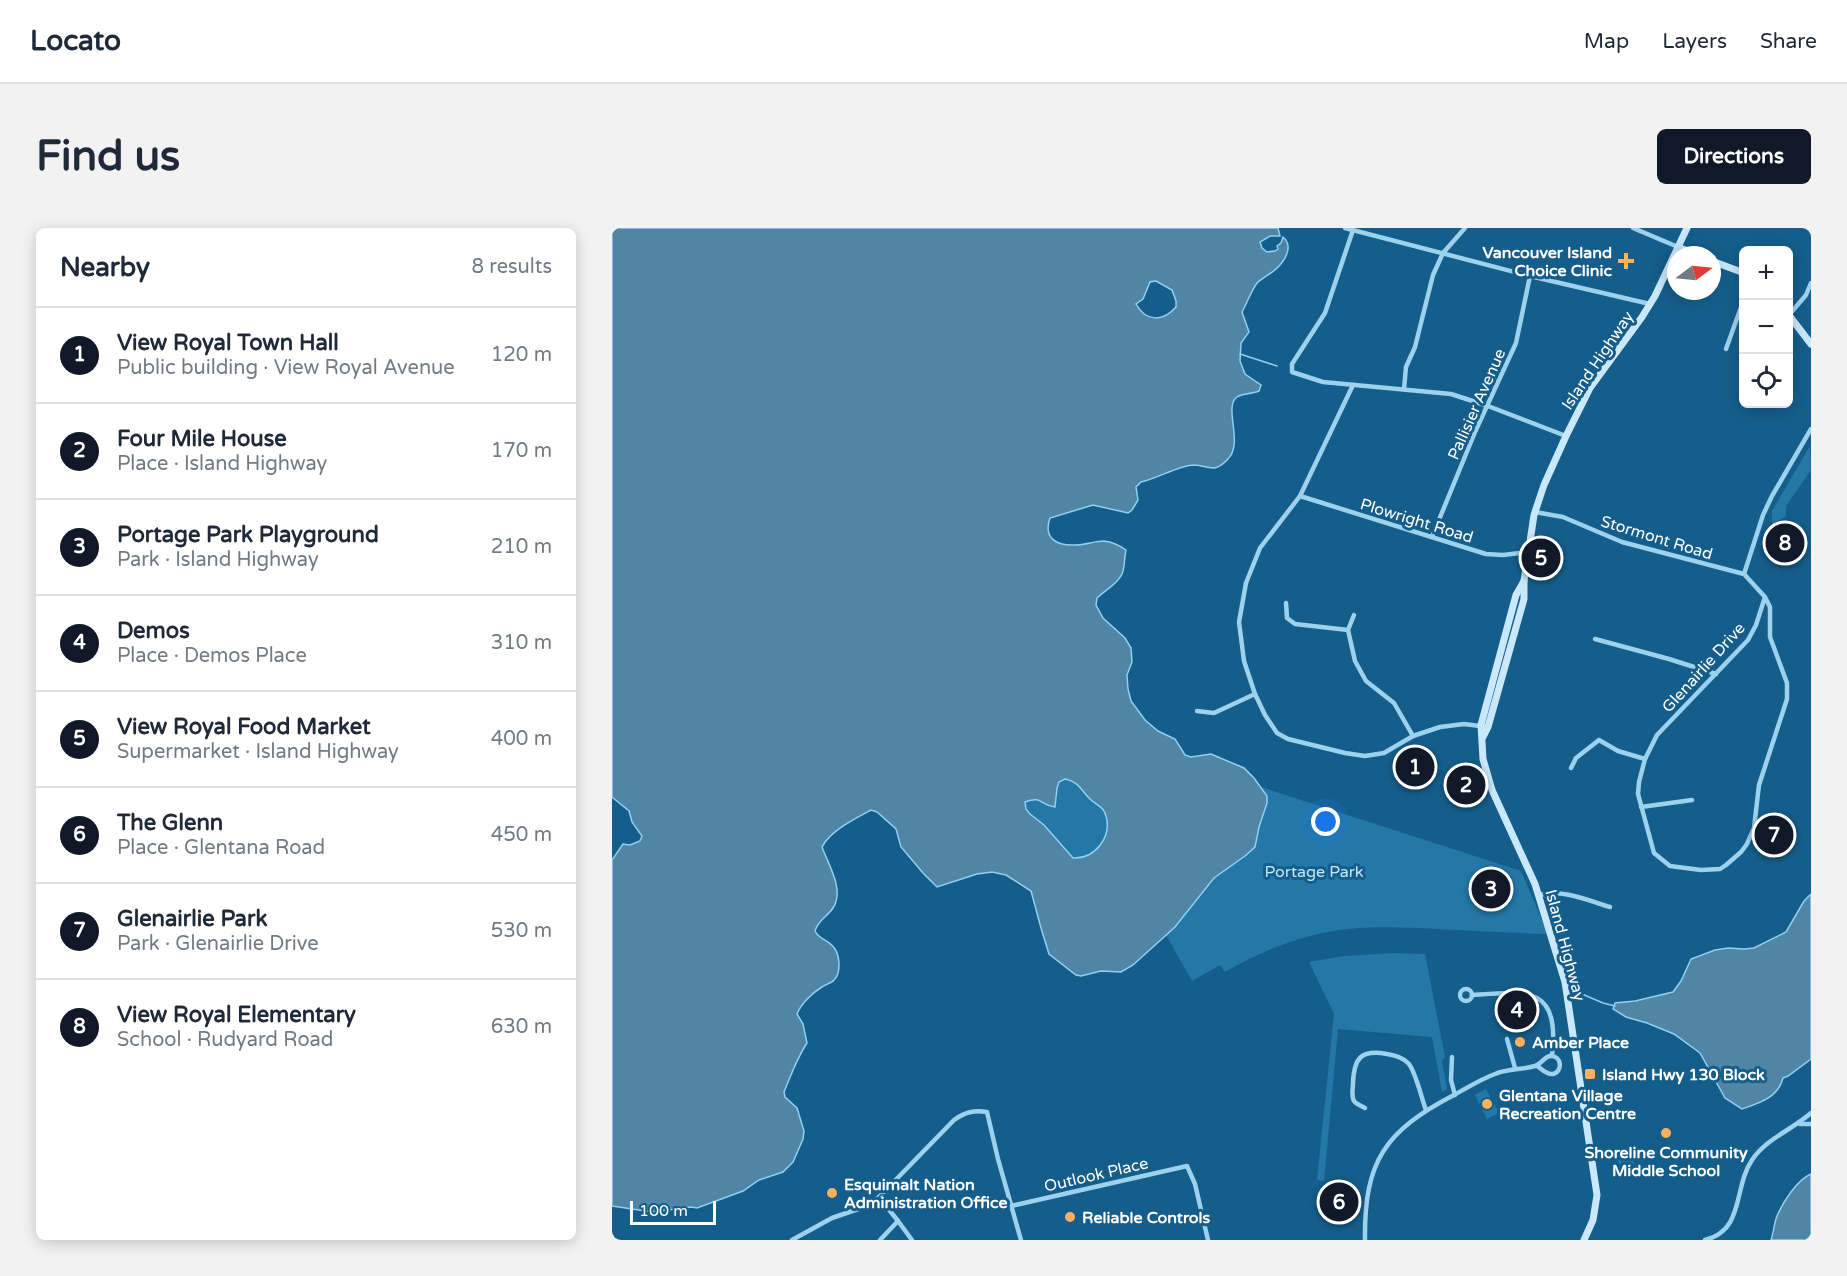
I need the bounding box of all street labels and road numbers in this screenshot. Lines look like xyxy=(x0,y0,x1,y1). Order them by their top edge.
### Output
street label: Island Highway xyxy=(1557,307,1638,414)
street label: Pallisier Avenue xyxy=(1443,346,1510,463)
street label: Plowright Road xyxy=(1358,494,1476,548)
street label: Stormont Road xyxy=(1598,511,1715,564)
street label: Glenairlie Drive xyxy=(1658,618,1750,717)
street label: Island Highway xyxy=(1541,887,1590,1004)
street label: Outlook Place xyxy=(1042,1153,1150,1197)

